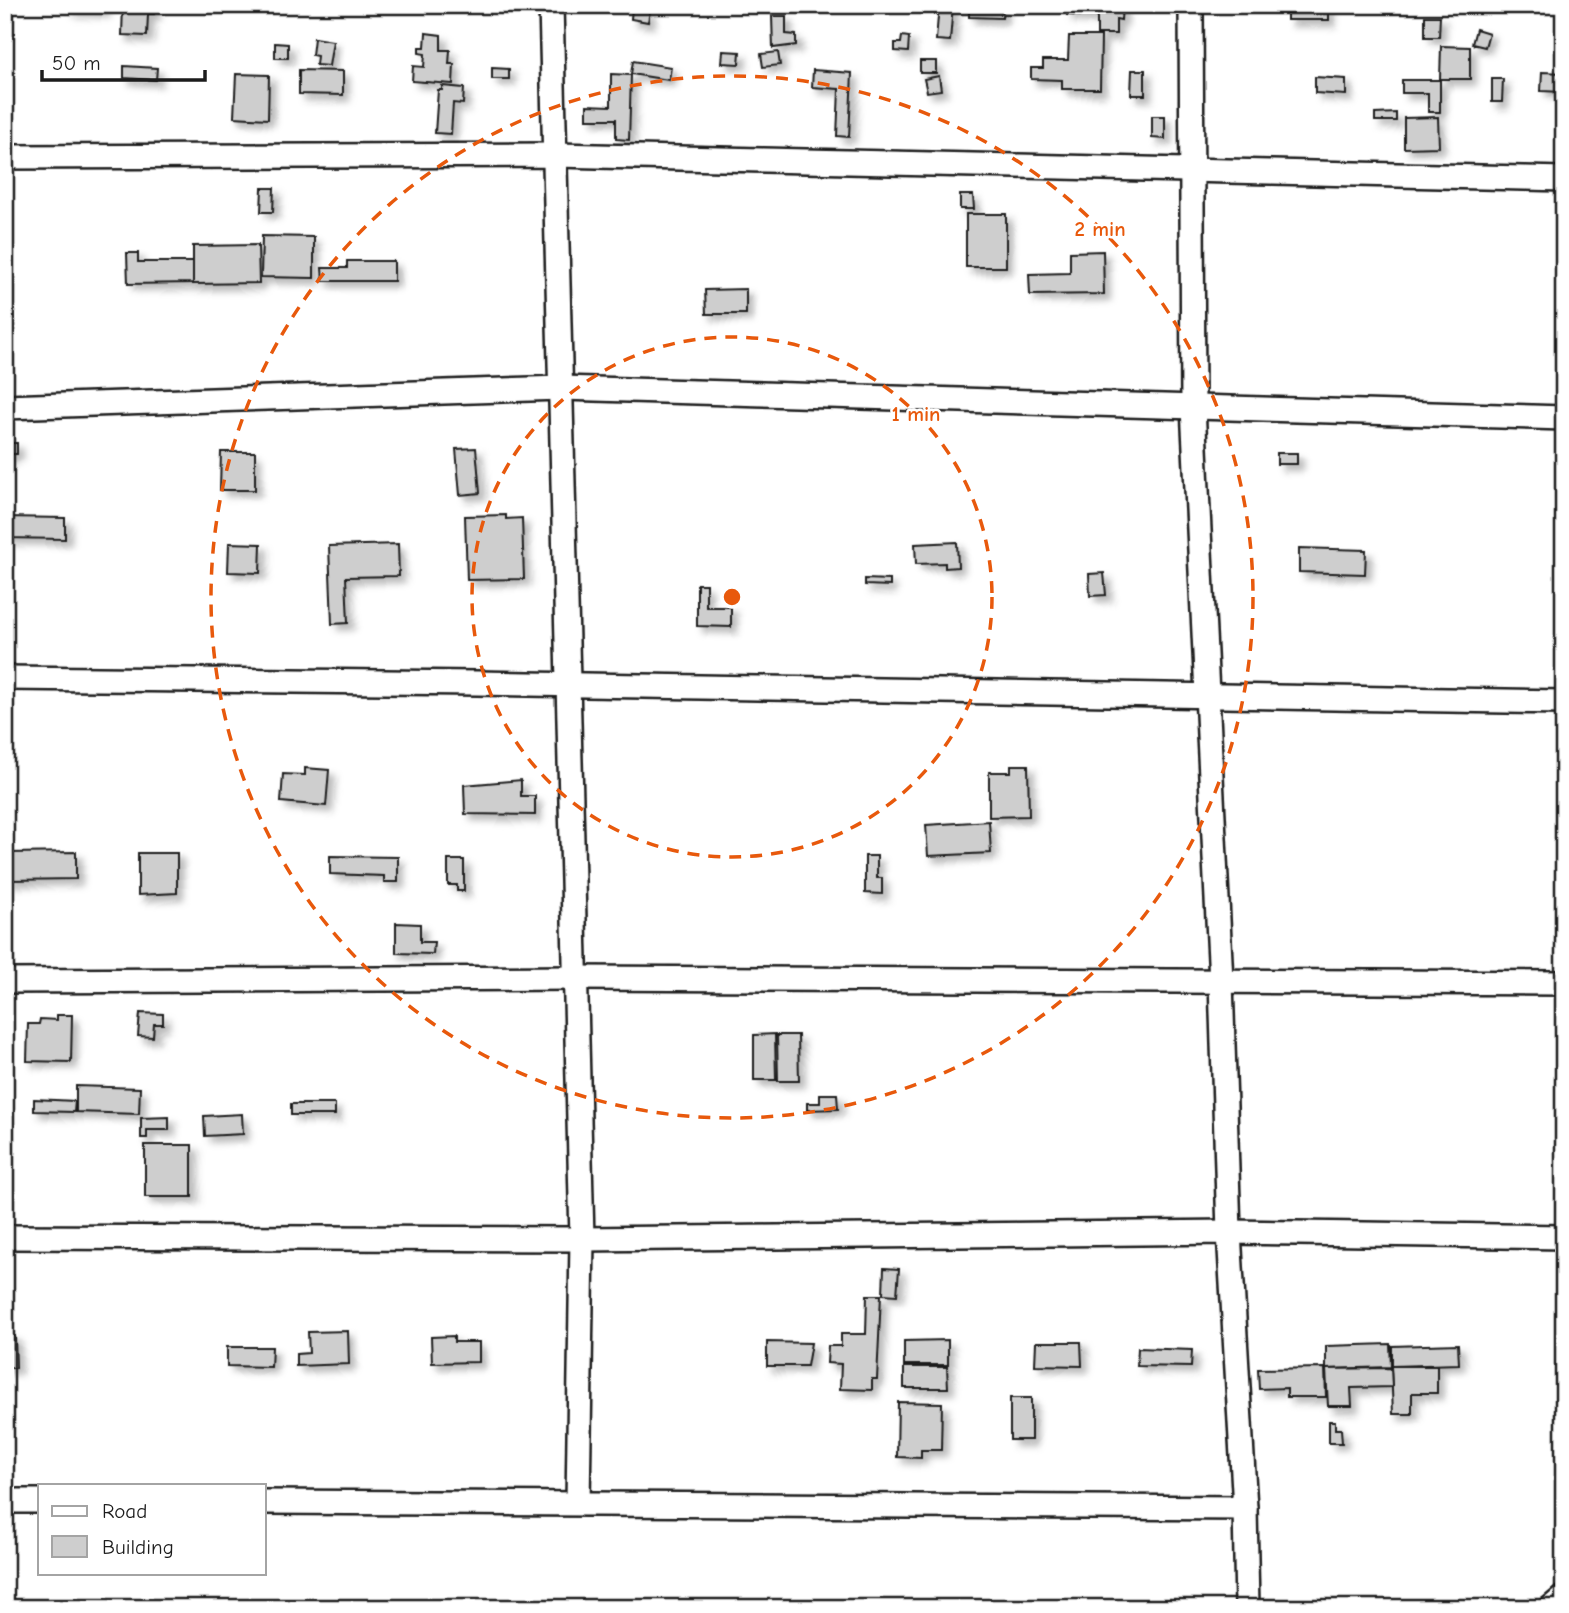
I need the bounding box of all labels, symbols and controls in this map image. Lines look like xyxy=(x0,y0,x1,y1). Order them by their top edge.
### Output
scale bar xyxy=(42,38,205,82)
text: 50 m xyxy=(52,51,101,75)
text: 2 min xyxy=(1074,217,1126,241)
text: 1 min xyxy=(892,402,940,426)
centre of rings xyxy=(720,585,744,609)
legend xyxy=(38,1484,266,1574)
text: Road xyxy=(102,1499,147,1523)
text: Building xyxy=(102,1535,174,1559)

